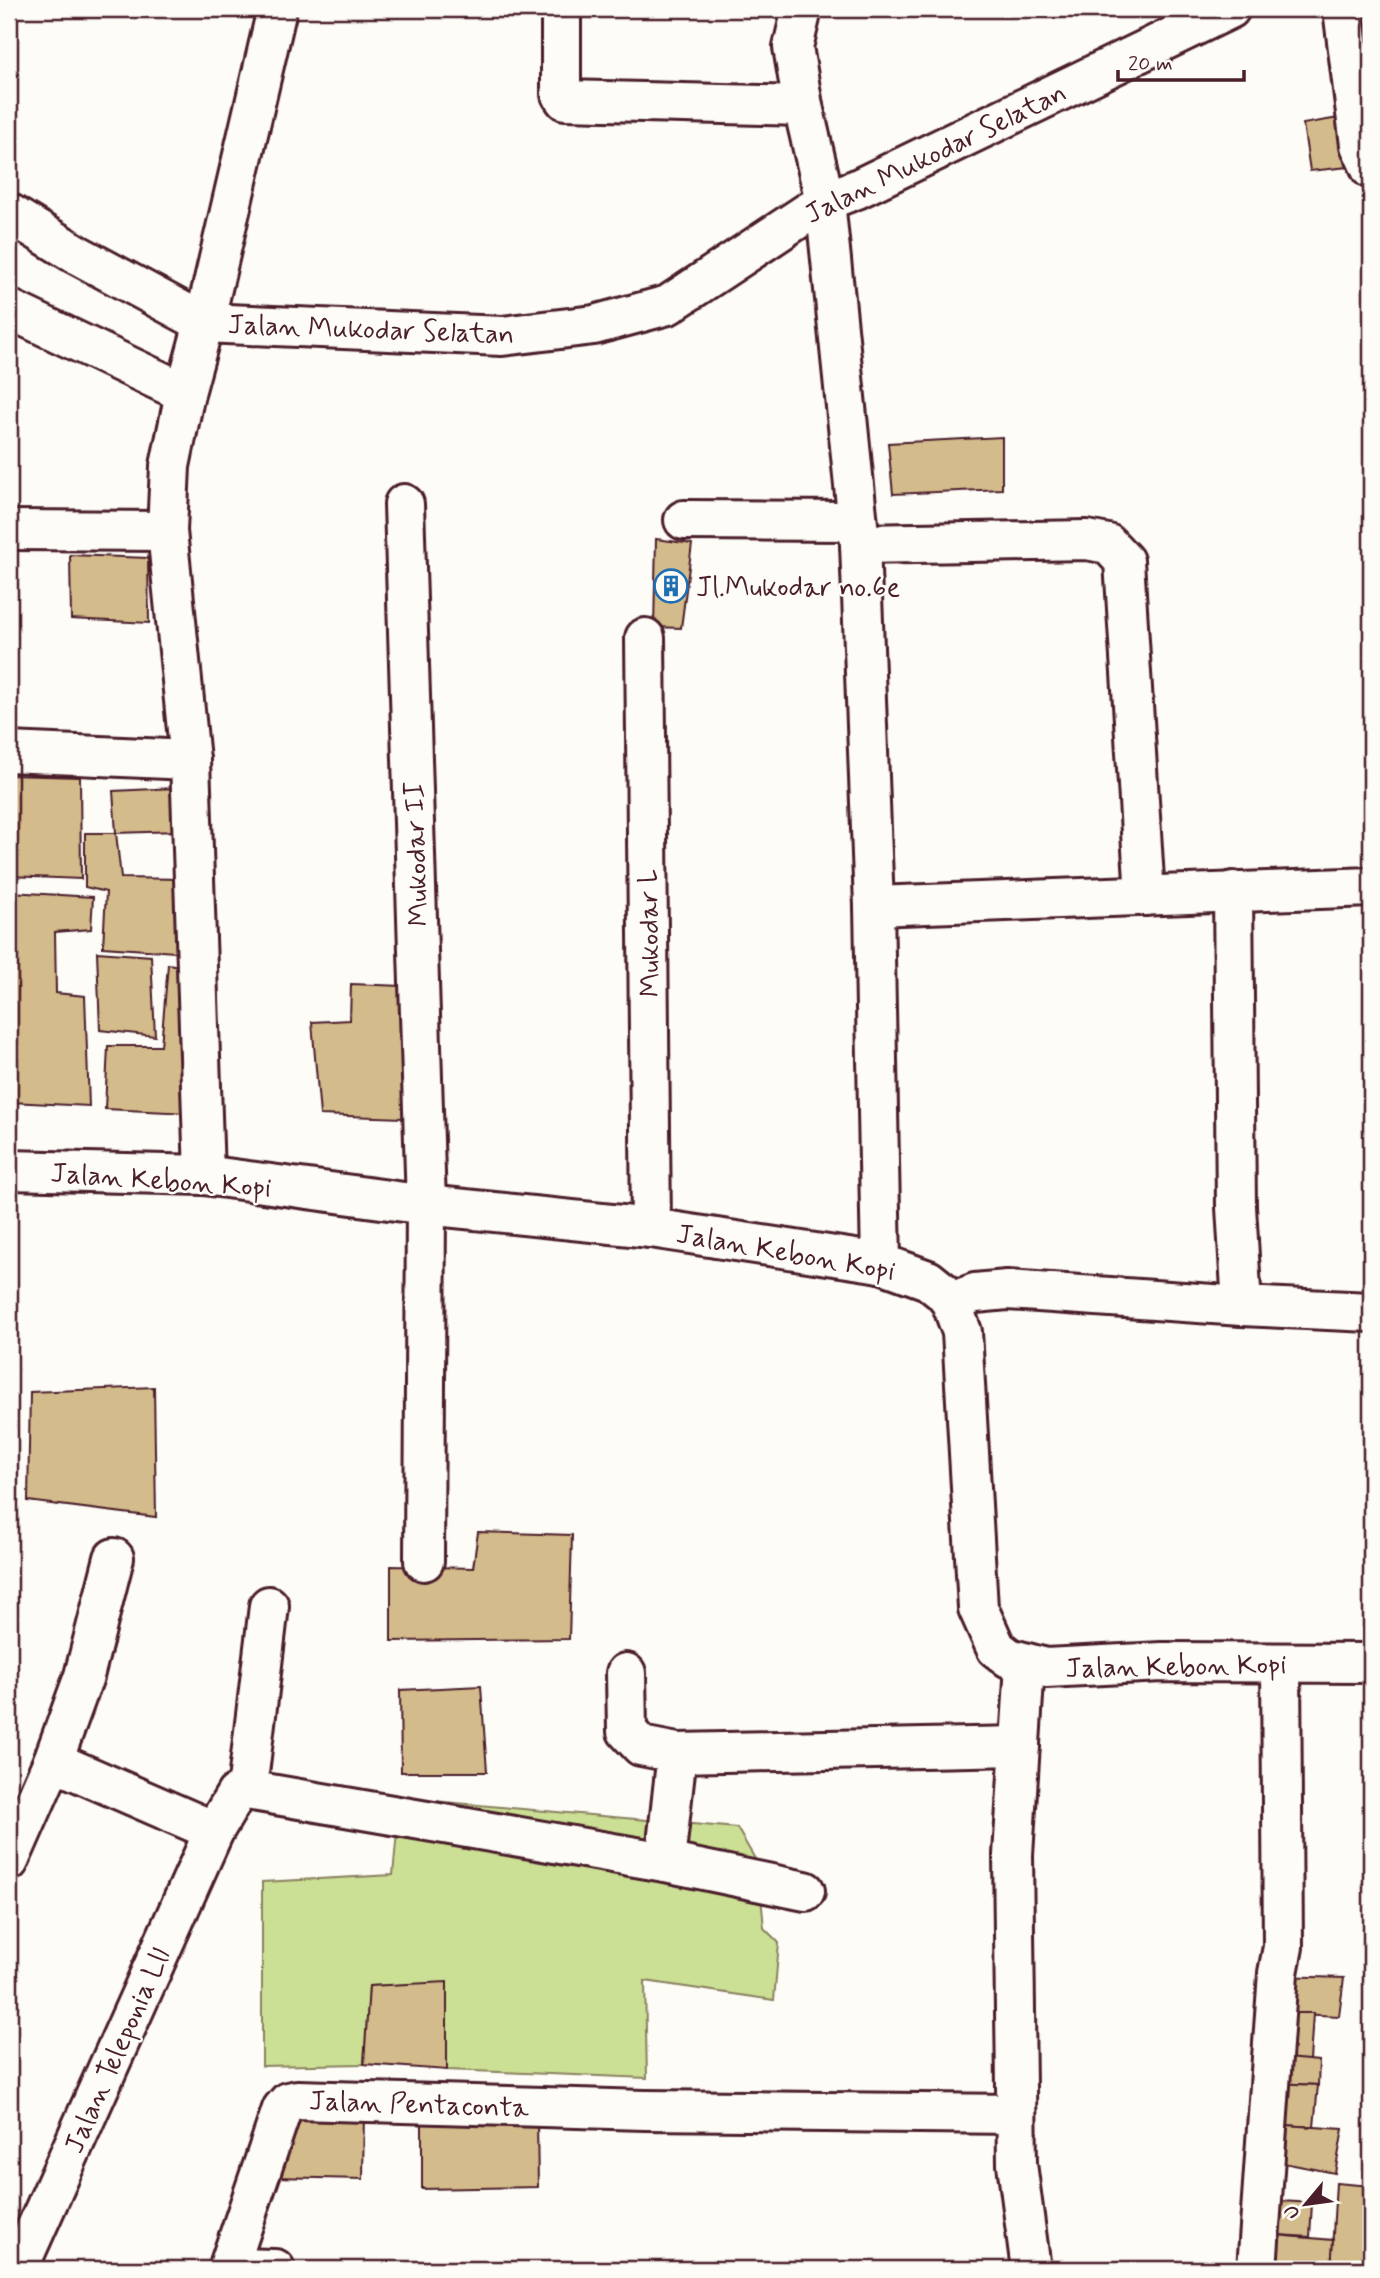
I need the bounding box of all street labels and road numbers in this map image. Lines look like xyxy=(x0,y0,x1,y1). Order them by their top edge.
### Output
street label: Jalan Mukodar Selatan xyxy=(799,75,1073,234)
street label: Jalan Mukodar Selatan xyxy=(227,307,515,354)
street label: Mukodar II xyxy=(396,781,439,927)
street label: Mukodar L xyxy=(631,868,670,998)
street label: Jalan Kebon Kopi xyxy=(49,1155,272,1208)
street label: Jalan Kebon Kopi xyxy=(673,1216,898,1291)
street label: Jalan Kebon Kopi xyxy=(1065,1647,1287,1688)
street label: Jalan Teleponia Lll xyxy=(56,1943,180,2159)
street label: Jalan Pentaconta xyxy=(308,2083,530,2128)

